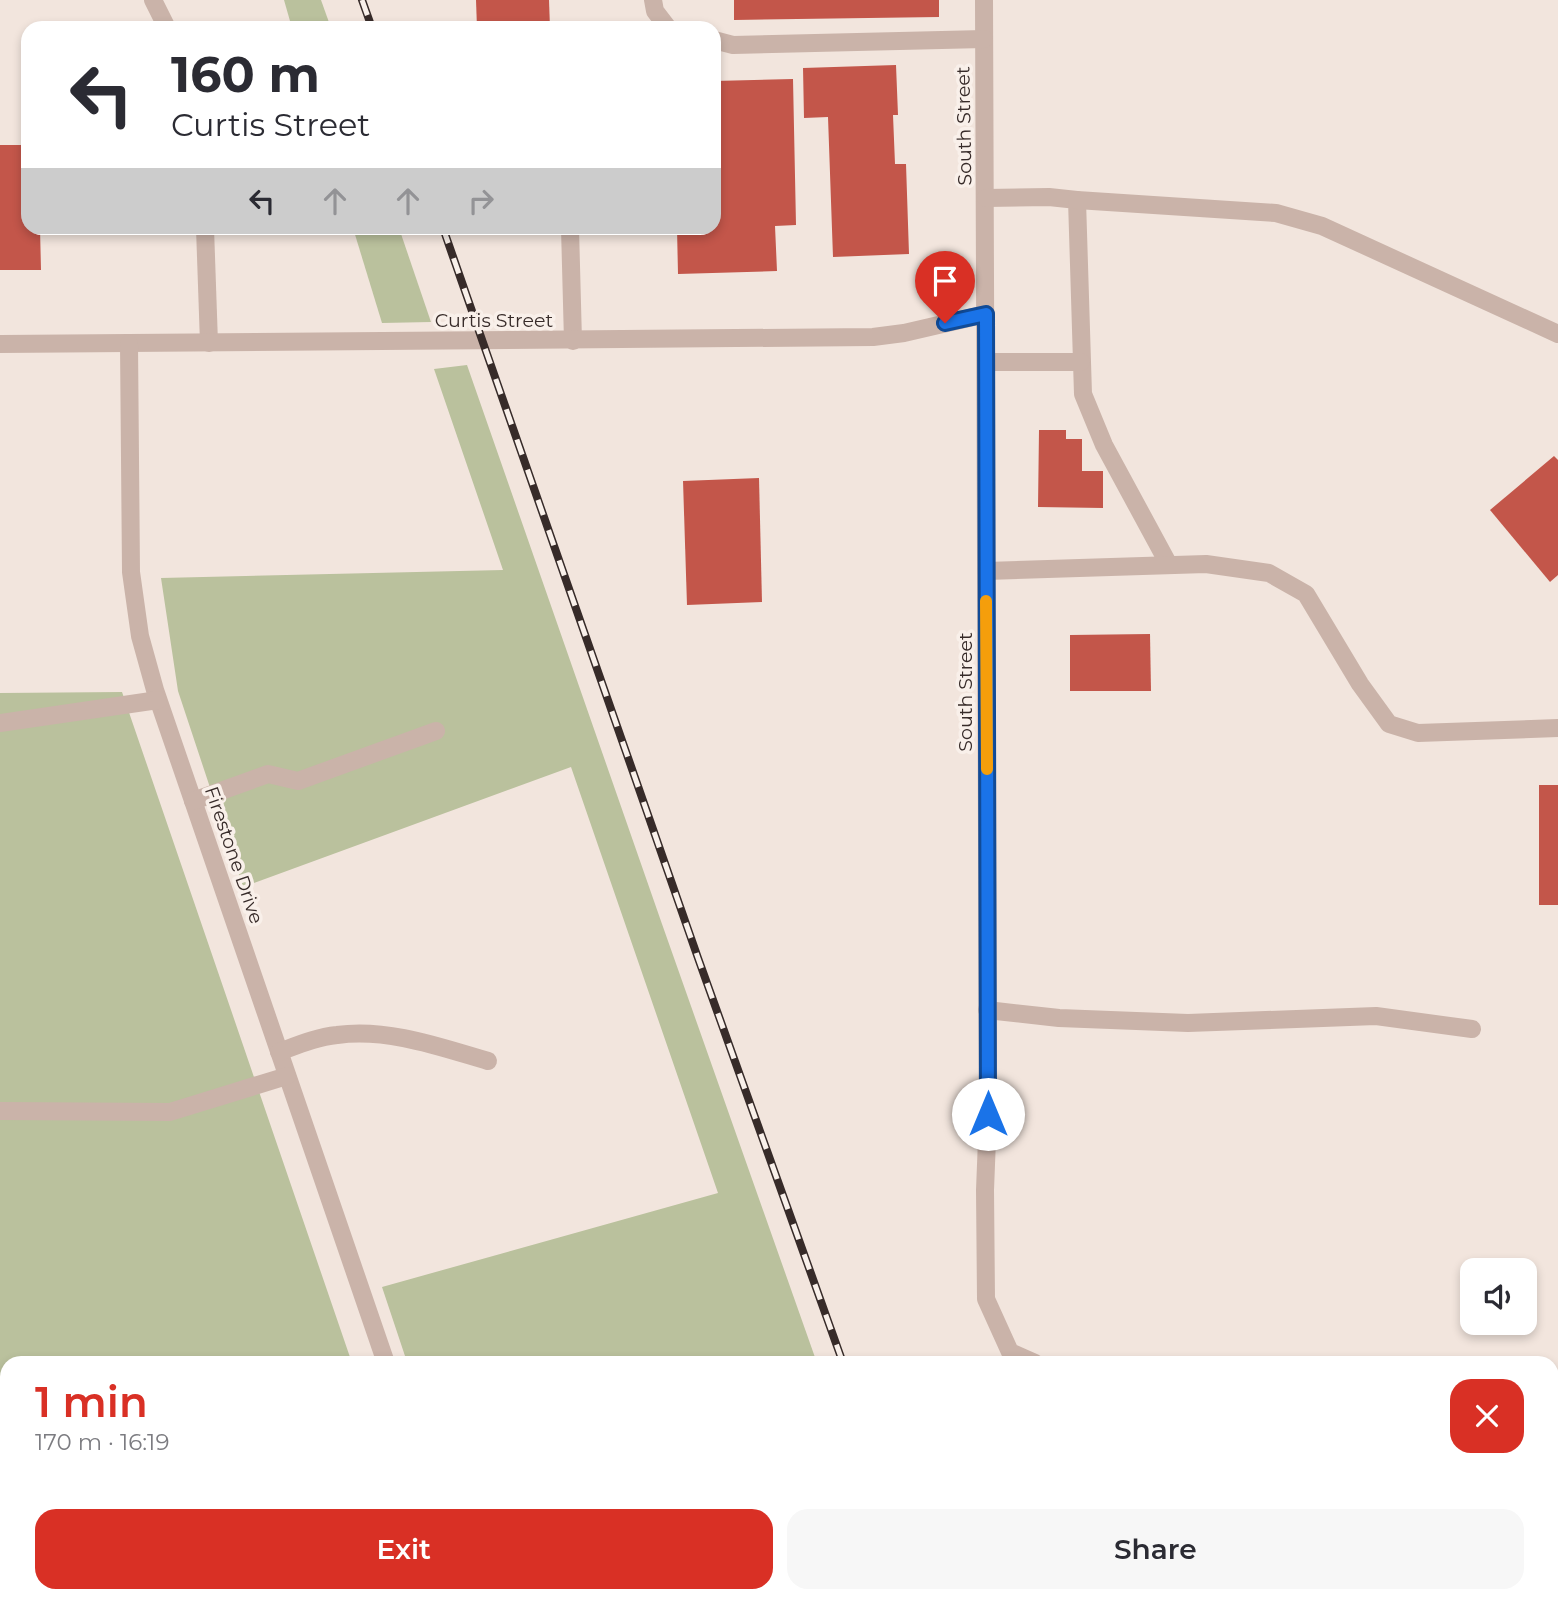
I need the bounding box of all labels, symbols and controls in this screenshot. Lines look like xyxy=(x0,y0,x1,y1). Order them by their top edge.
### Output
text: 160 m xyxy=(171,45,320,104)
icon: left xyxy=(56,49,147,140)
street label: South Street xyxy=(951,66,977,186)
text: Curtis Street xyxy=(171,105,370,144)
icon: left xyxy=(243,182,281,220)
icon: ahead xyxy=(316,182,354,220)
icon: ahead xyxy=(389,182,427,220)
icon: right xyxy=(462,182,500,220)
pin xyxy=(915,251,975,323)
icon: arrive xyxy=(926,262,964,300)
street label: Curtis Street xyxy=(435,309,553,332)
street label: South Street xyxy=(954,632,977,752)
street label: Firestone Drive xyxy=(200,783,268,927)
position arrow xyxy=(951,1077,1025,1151)
map controls xyxy=(1460,1258,1537,1335)
button: sound xyxy=(1460,1258,1537,1335)
text: 1 min xyxy=(35,1376,148,1428)
button: close xyxy=(1450,1379,1524,1453)
text: 170 m · 16:19 xyxy=(35,1428,169,1456)
button: Exit xyxy=(35,1509,773,1589)
button: Share xyxy=(787,1509,1524,1589)

